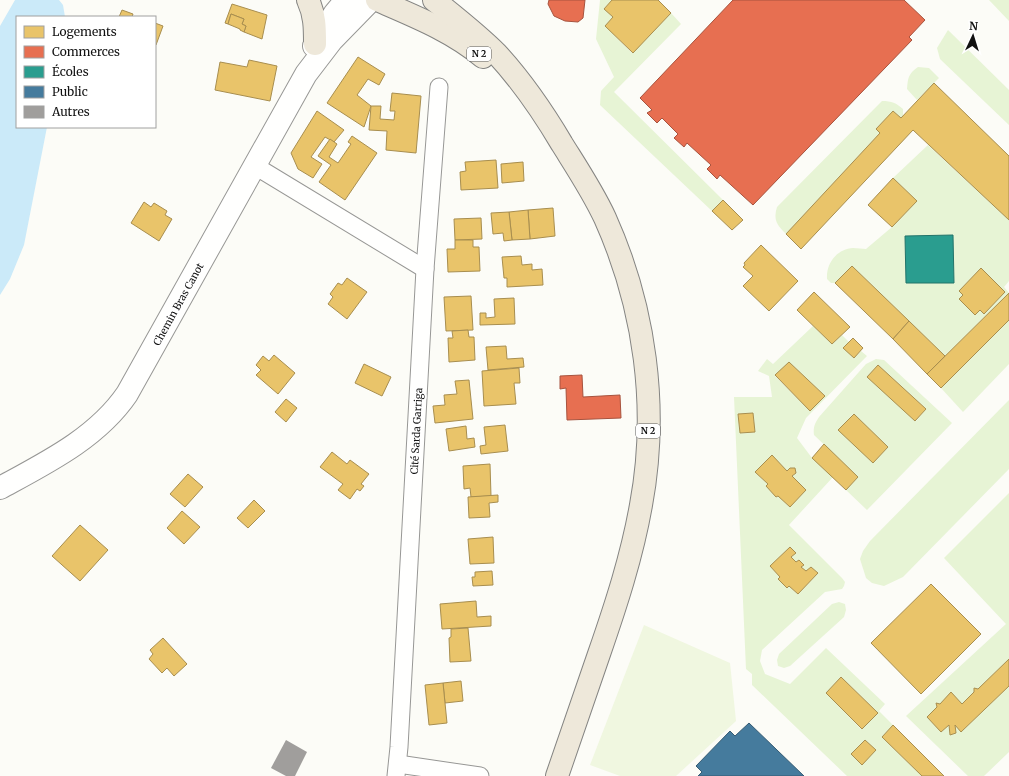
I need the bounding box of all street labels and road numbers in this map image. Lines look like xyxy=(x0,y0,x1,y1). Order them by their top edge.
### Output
road number: N 2 xyxy=(467,47,491,61)
street label: Chemin Bras Canot xyxy=(150,261,207,348)
street label: Cité Sarda Garriga xyxy=(408,387,425,475)
road number: N 2 xyxy=(636,424,660,438)

